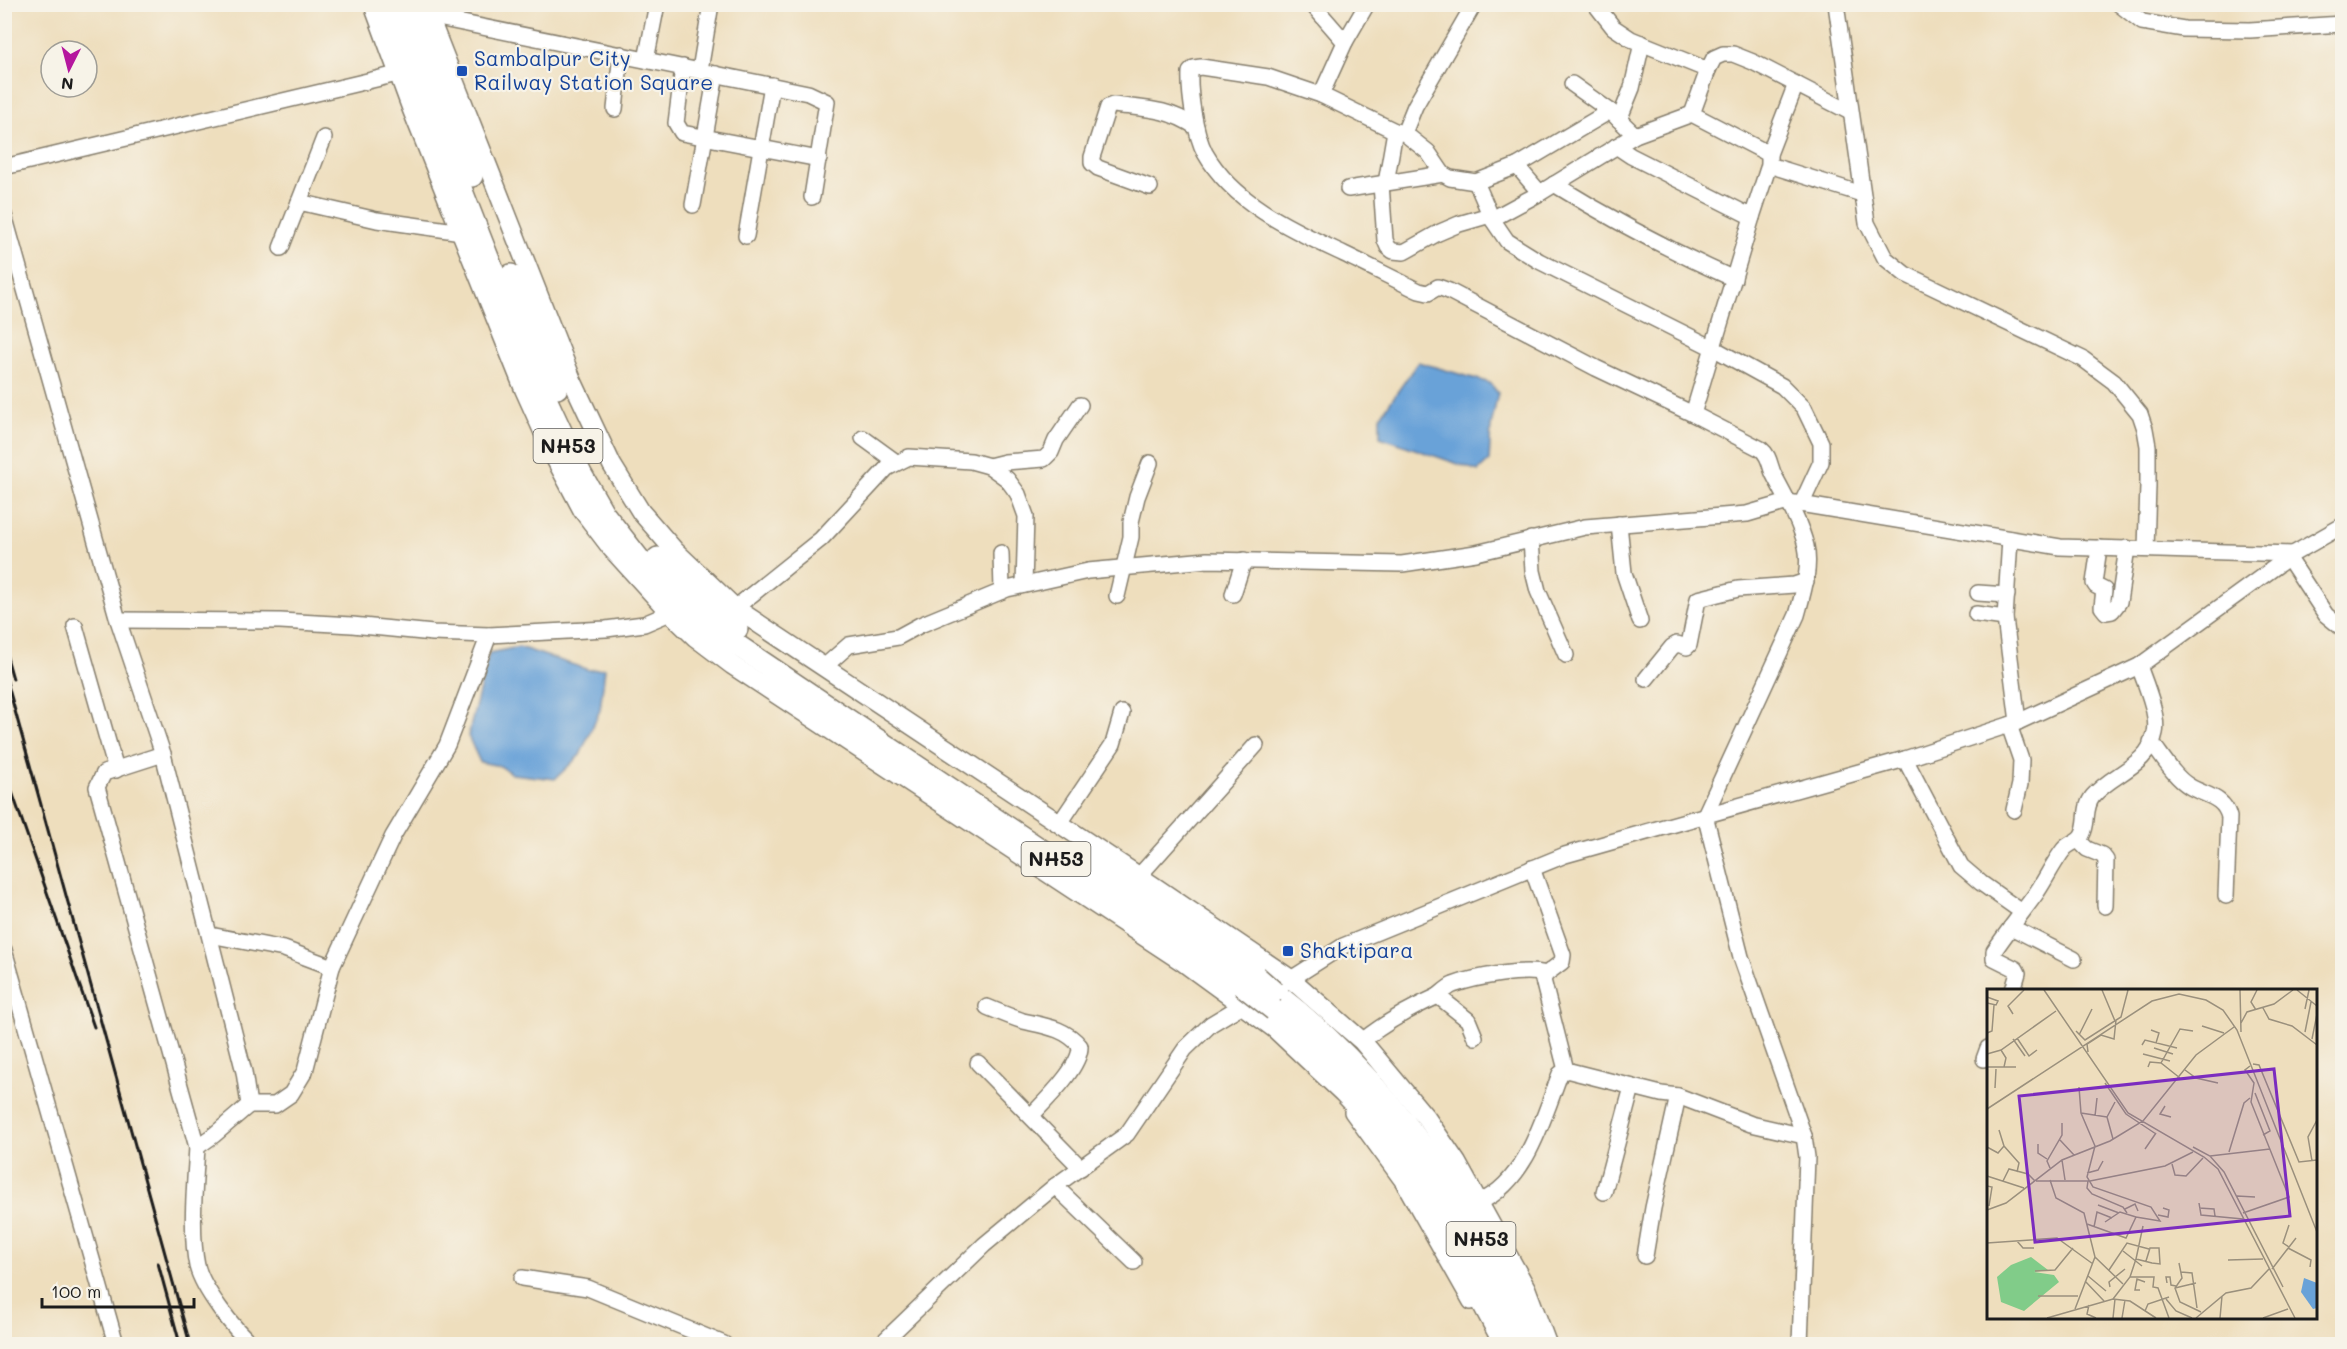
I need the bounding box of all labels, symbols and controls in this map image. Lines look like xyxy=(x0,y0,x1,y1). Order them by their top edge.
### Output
north arrow xyxy=(39,39,99,99)
place label: Sambalpur City Railway Station Square xyxy=(474,44,713,95)
marker: Sambalpur City Railway Station Square xyxy=(455,64,469,78)
text: N xyxy=(60,73,75,95)
road number: NH53 xyxy=(534,429,602,463)
road number: NH53 xyxy=(1022,842,1090,876)
place label: Shaktipara xyxy=(1300,936,1413,963)
marker: Shaktipara xyxy=(1281,944,1295,958)
inset map xyxy=(1987,989,2317,1319)
road number: NH53 xyxy=(1446,1222,1516,1256)
scale bar xyxy=(42,1271,194,1309)
text: 100 m xyxy=(51,1279,101,1303)

